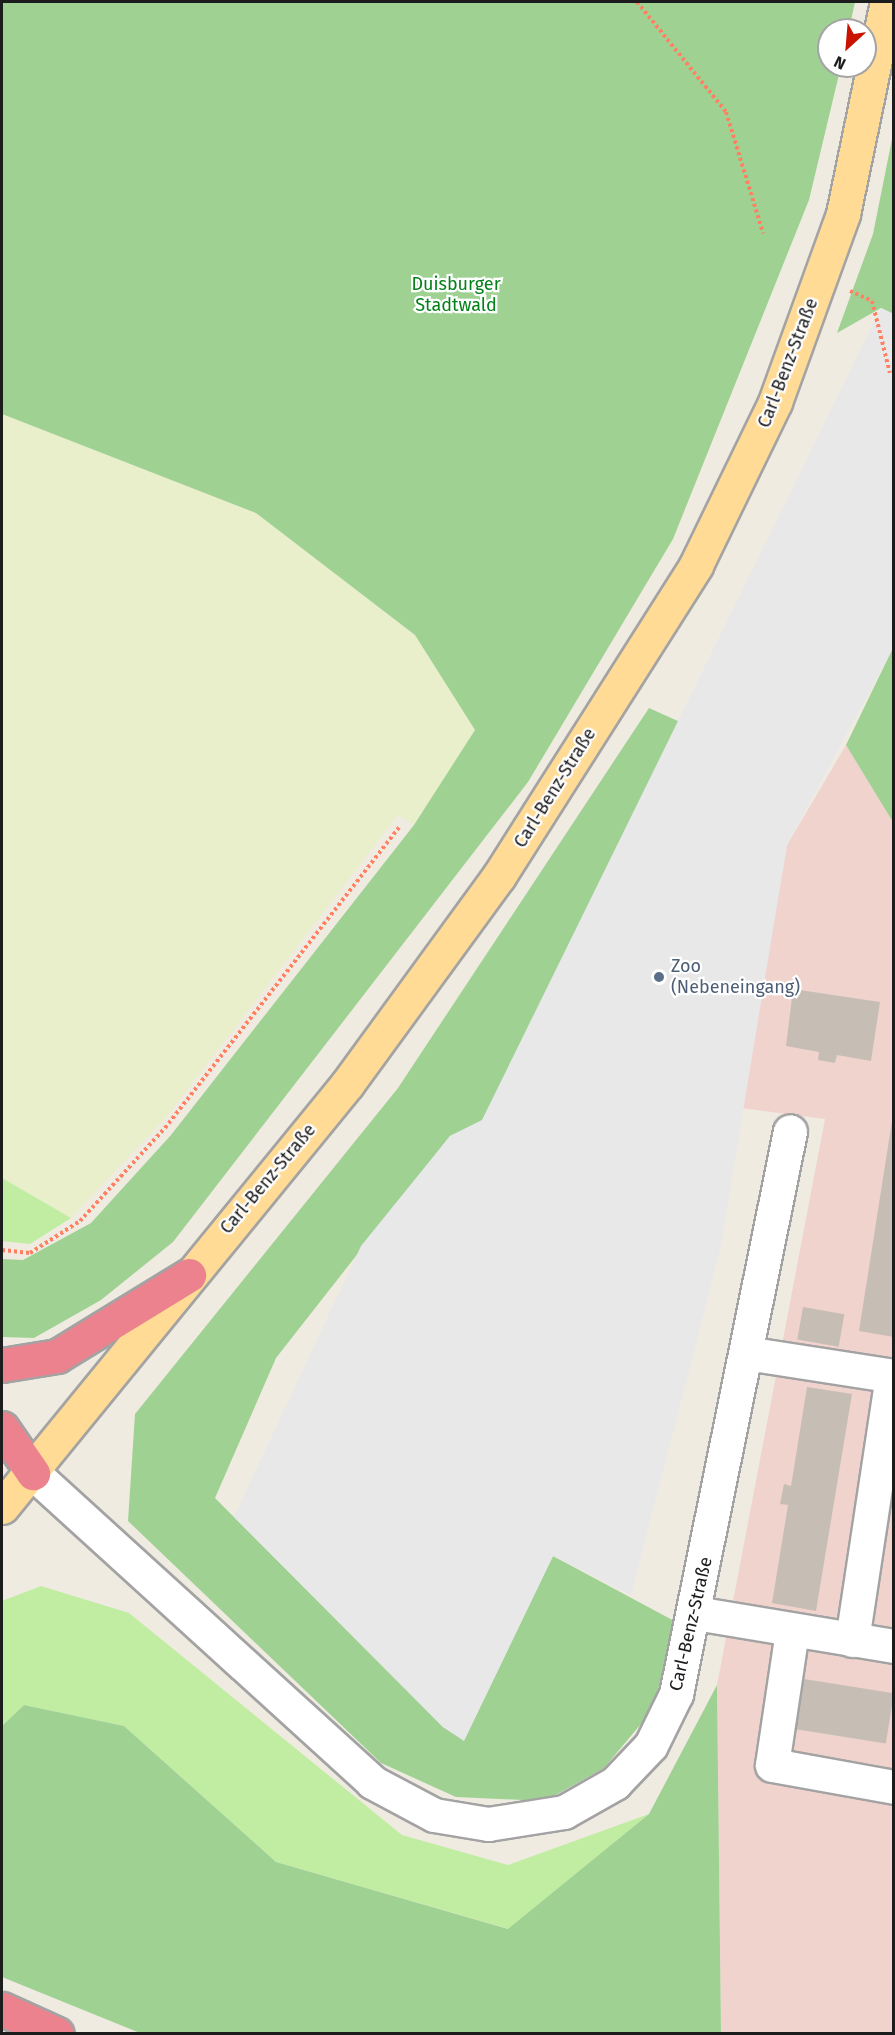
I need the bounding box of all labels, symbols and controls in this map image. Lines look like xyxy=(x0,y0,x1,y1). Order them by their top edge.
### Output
north arrow xyxy=(817,18,877,78)
text: N xyxy=(831,52,849,74)
park label: Duisburger Stadtwald xyxy=(411,274,501,316)
street label: Carl-Benz-Straße xyxy=(753,295,823,431)
street label: Carl-Benz-Straße xyxy=(510,724,600,852)
place label: Zoo (Nebeneingang) xyxy=(671,956,800,998)
marker: Zoo (Nebeneingang) xyxy=(652,970,666,984)
street label: Carl-Benz-Straße xyxy=(216,1120,320,1238)
street label: Carl-Benz-Straße xyxy=(665,1555,717,1693)

